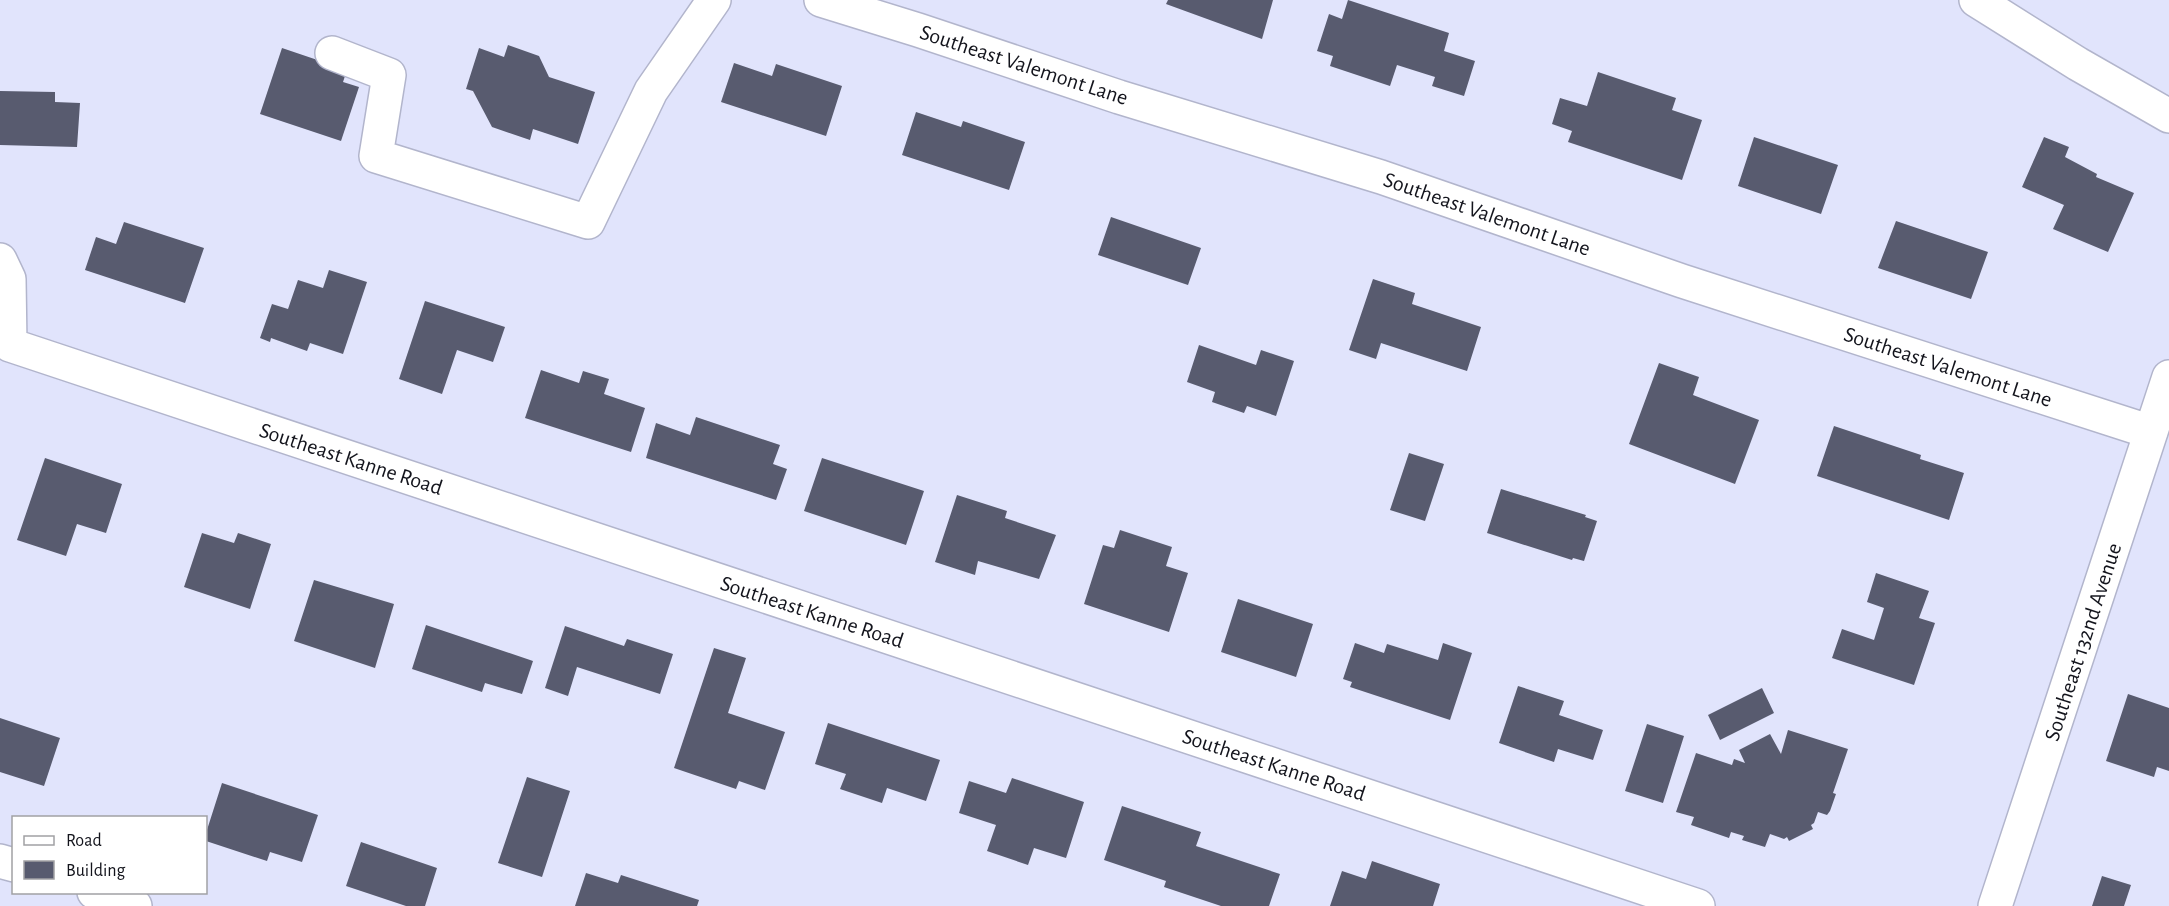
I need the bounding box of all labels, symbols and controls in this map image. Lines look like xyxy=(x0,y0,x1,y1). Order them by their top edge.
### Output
street label: Southeast Valemont Lane xyxy=(917,21,1131,109)
street label: Southeast Valemont Lane xyxy=(1381,168,1593,260)
street label: Southeast Valemont Lane xyxy=(1841,323,2055,411)
street label: Southeast Kanne Road xyxy=(257,419,445,499)
street label: Southeast 132nd Avenue xyxy=(2041,540,2125,744)
street label: Southeast Kanne Road xyxy=(718,572,906,652)
street label: Southeast Kanne Road xyxy=(1180,725,1368,805)
legend xyxy=(12,816,207,894)
text: Road xyxy=(66,832,102,850)
text: Building xyxy=(66,862,126,880)

